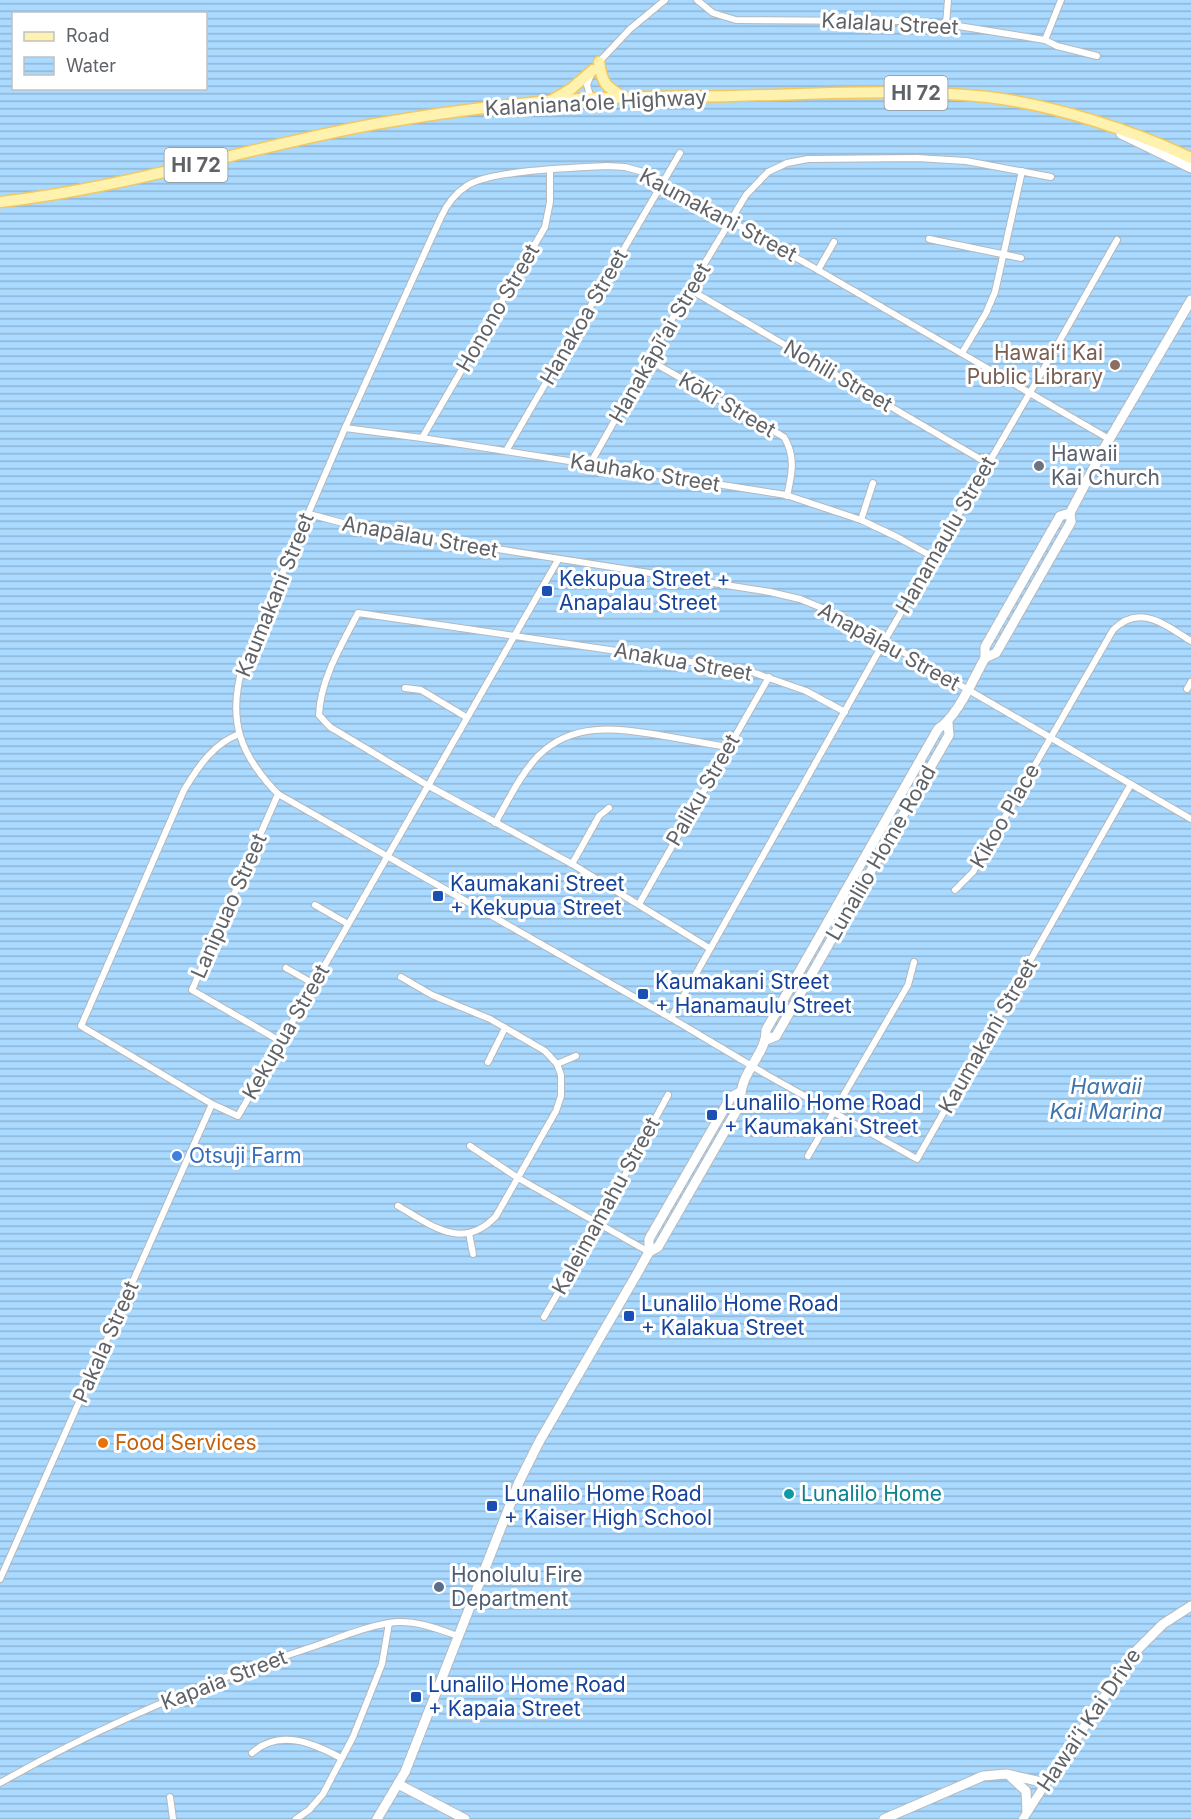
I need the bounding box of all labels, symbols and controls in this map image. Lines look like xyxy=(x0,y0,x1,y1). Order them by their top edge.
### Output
street label: Kalalau Street xyxy=(821,7,959,40)
legend xyxy=(12,12,207,90)
text: Road xyxy=(66,25,109,46)
text: Water xyxy=(66,55,116,76)
road number: HI 72 xyxy=(884,76,948,110)
street label: Kalaniana’ole Highway xyxy=(484,84,708,121)
road number: HI 72 xyxy=(164,148,228,182)
street label: Kaumakani Street xyxy=(635,163,801,267)
street label: Honono Street xyxy=(451,239,544,376)
street label: Hanakoa Street xyxy=(535,244,633,389)
street label: Hanakāpī‘ai Street xyxy=(604,258,716,427)
street label: Nohili Street xyxy=(779,334,897,417)
place label: Hawaiʻi Kai Public Library xyxy=(967,340,1103,389)
marker: Hawaiʻi Kai Public Library xyxy=(1108,358,1122,372)
street label: Kōkī Street xyxy=(674,367,780,442)
place label: Hawaii Kai Church xyxy=(1051,441,1160,490)
street label: Kauhako Street xyxy=(568,448,722,497)
street label: Hanamaulu Street xyxy=(891,452,1001,618)
marker: Hawaii Kai Church xyxy=(1032,459,1046,473)
street label: Kaumakani Street xyxy=(230,509,319,680)
street label: Anapālau Street xyxy=(340,510,500,563)
place label: Kekupua Street + Anapalau Street xyxy=(559,566,731,615)
marker: Kekupua Street + Anapalau Street xyxy=(540,584,554,598)
street label: Anapālau Street xyxy=(814,597,965,696)
street label: Anakua Street xyxy=(612,637,754,686)
street label: Paliku Street xyxy=(661,729,745,850)
street label: Kikoo Place xyxy=(965,759,1044,872)
street label: Lunalilo Home Road xyxy=(820,761,941,945)
street label: Lanipuao Street xyxy=(185,829,272,982)
place label: Kaumakani Street + Kekupua Street xyxy=(450,871,625,920)
marker: Kaumakani Street + Kekupua Street xyxy=(431,889,445,903)
street label: Kaumakani Street xyxy=(933,954,1042,1118)
street label: Kekupua Street xyxy=(237,960,334,1104)
place label: Kaumakani Street + Hanamaulu Street xyxy=(655,969,852,1018)
marker: Kaumakani Street + Hanamaulu Street xyxy=(636,987,650,1001)
water label: Hawaii Kai Marina xyxy=(1050,1073,1162,1124)
place label: Lunalilo Home Road + Kaumakani Street xyxy=(724,1090,922,1139)
marker: Lunalilo Home Road + Kaumakani Street xyxy=(705,1108,719,1122)
street label: Kaleimamahu Street xyxy=(546,1113,665,1299)
place label: Otsuji Farm xyxy=(189,1143,302,1168)
marker: Otsuji Farm xyxy=(170,1149,184,1163)
street label: Pakala Street xyxy=(68,1277,144,1407)
place label: Lunalilo Home Road + Kalakua Street xyxy=(641,1291,839,1340)
marker: Lunalilo Home Road + Kalakua Street xyxy=(622,1309,636,1323)
place label: Food Services xyxy=(115,1430,257,1455)
marker: Food Services xyxy=(96,1436,110,1450)
place label: Lunalilo Home Road + Kaiser High School xyxy=(504,1481,712,1530)
place label: Lunalilo Home xyxy=(801,1481,942,1506)
marker: Lunalilo Home xyxy=(782,1487,796,1501)
marker: Lunalilo Home Road + Kaiser High School xyxy=(485,1499,499,1513)
place label: Honolulu Fire Department xyxy=(451,1562,582,1611)
marker: Honolulu Fire Department xyxy=(432,1580,446,1594)
street label: Kapaia Street xyxy=(157,1644,290,1715)
street label: Hawai’i Kai Drive xyxy=(1032,1644,1146,1796)
place label: Lunalilo Home Road + Kapaia Street xyxy=(428,1672,626,1721)
marker: Lunalilo Home Road + Kapaia Street xyxy=(409,1690,423,1704)

